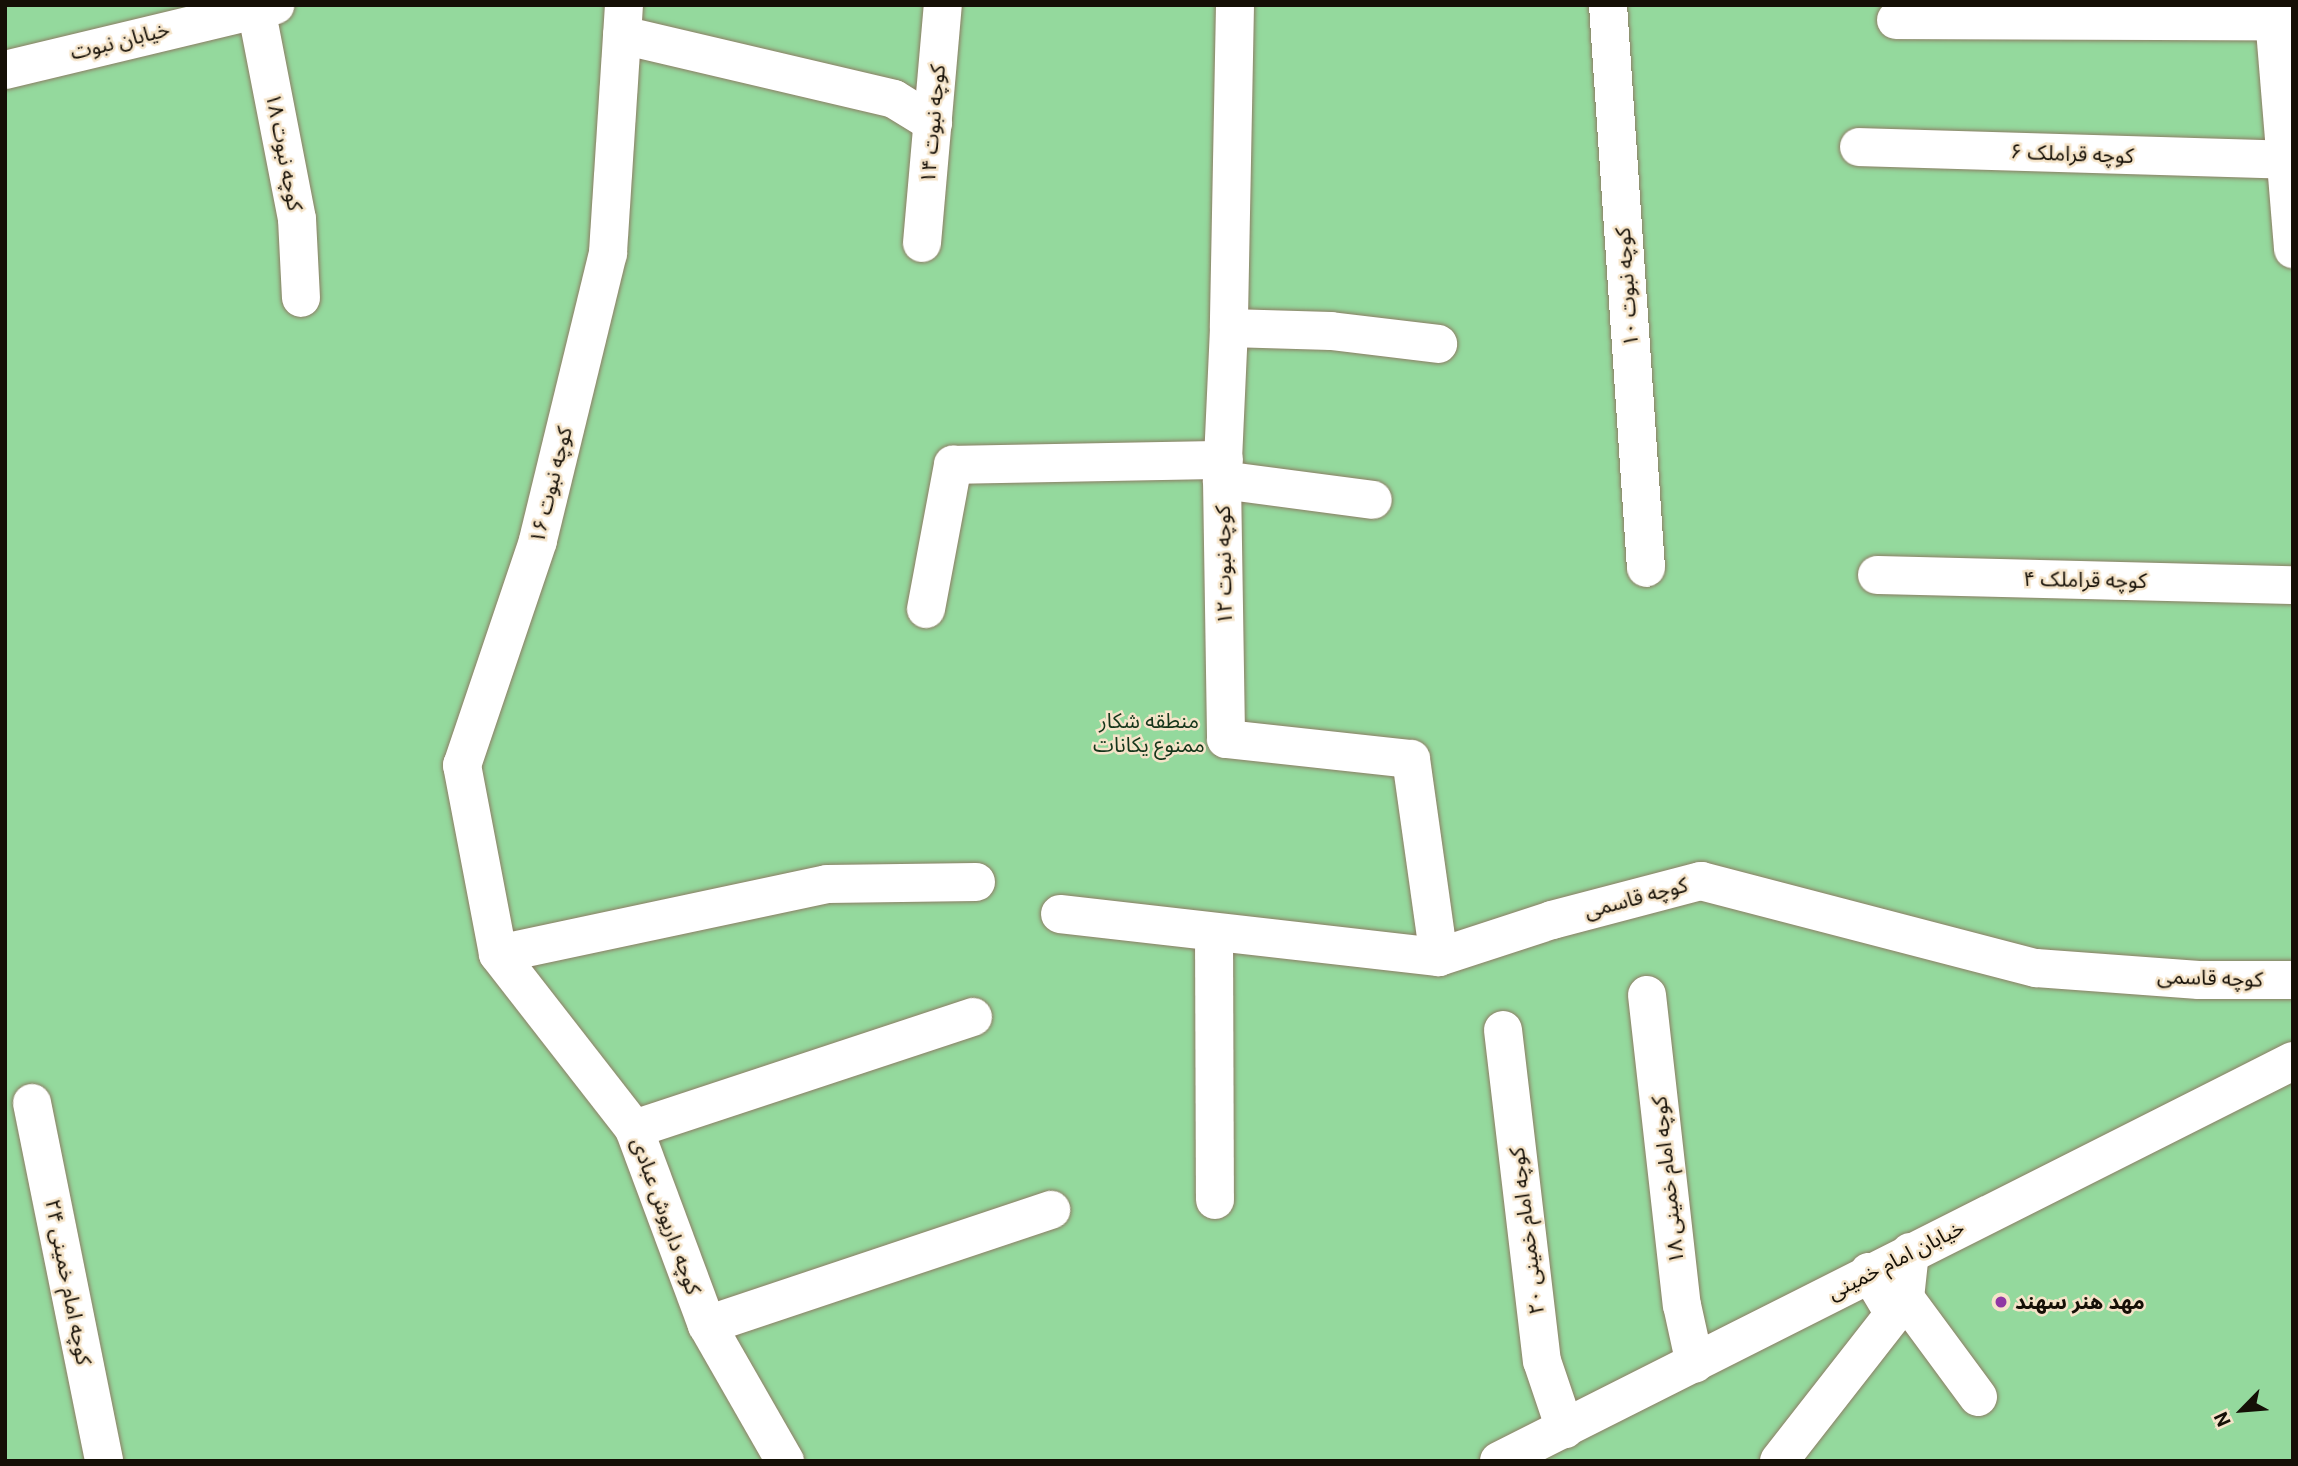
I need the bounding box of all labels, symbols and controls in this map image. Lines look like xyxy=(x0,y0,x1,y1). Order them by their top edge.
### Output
street label: خیابان نبوت xyxy=(68,17,172,65)
street label: کوچه نبوت ۱۴ xyxy=(915,64,951,184)
street label: کوچه نبوت ۱۸ xyxy=(260,91,308,213)
street label: کوچه قراملک ۶ xyxy=(2010,139,2134,169)
street label: کوچه نبوت ۱۰ xyxy=(1610,227,1644,347)
street label: کوچه نبوت ۱۶ xyxy=(524,424,578,546)
street label: کوچه نبوت ۱۲ xyxy=(1210,505,1238,625)
street label: کوچه قراملک ۴ xyxy=(2023,566,2147,594)
park label: منطقه شکار ممنوع یکانات xyxy=(1093,708,1205,758)
street label: کوچه قاسمی xyxy=(1582,872,1690,924)
street label: کوچه قاسمی xyxy=(2157,964,2263,992)
street label: کوچه امام خمینی ۱۸ xyxy=(1647,1095,1689,1265)
street label: کوچه داریوش عبادی xyxy=(626,1134,706,1298)
street label: کوچه امام خمینی ۲۰ xyxy=(1504,1146,1550,1316)
street label: کوچه امام خمینی ۲۴ xyxy=(40,1197,96,1367)
street label: خیابان امام خمینی xyxy=(1823,1215,1969,1305)
place label: مهد هنر سهند xyxy=(2015,1289,2145,1315)
marker: مهد هنر سهند xyxy=(1993,1294,2009,1310)
north arrow xyxy=(2207,1375,2277,1445)
text: N xyxy=(2209,1408,2236,1430)

